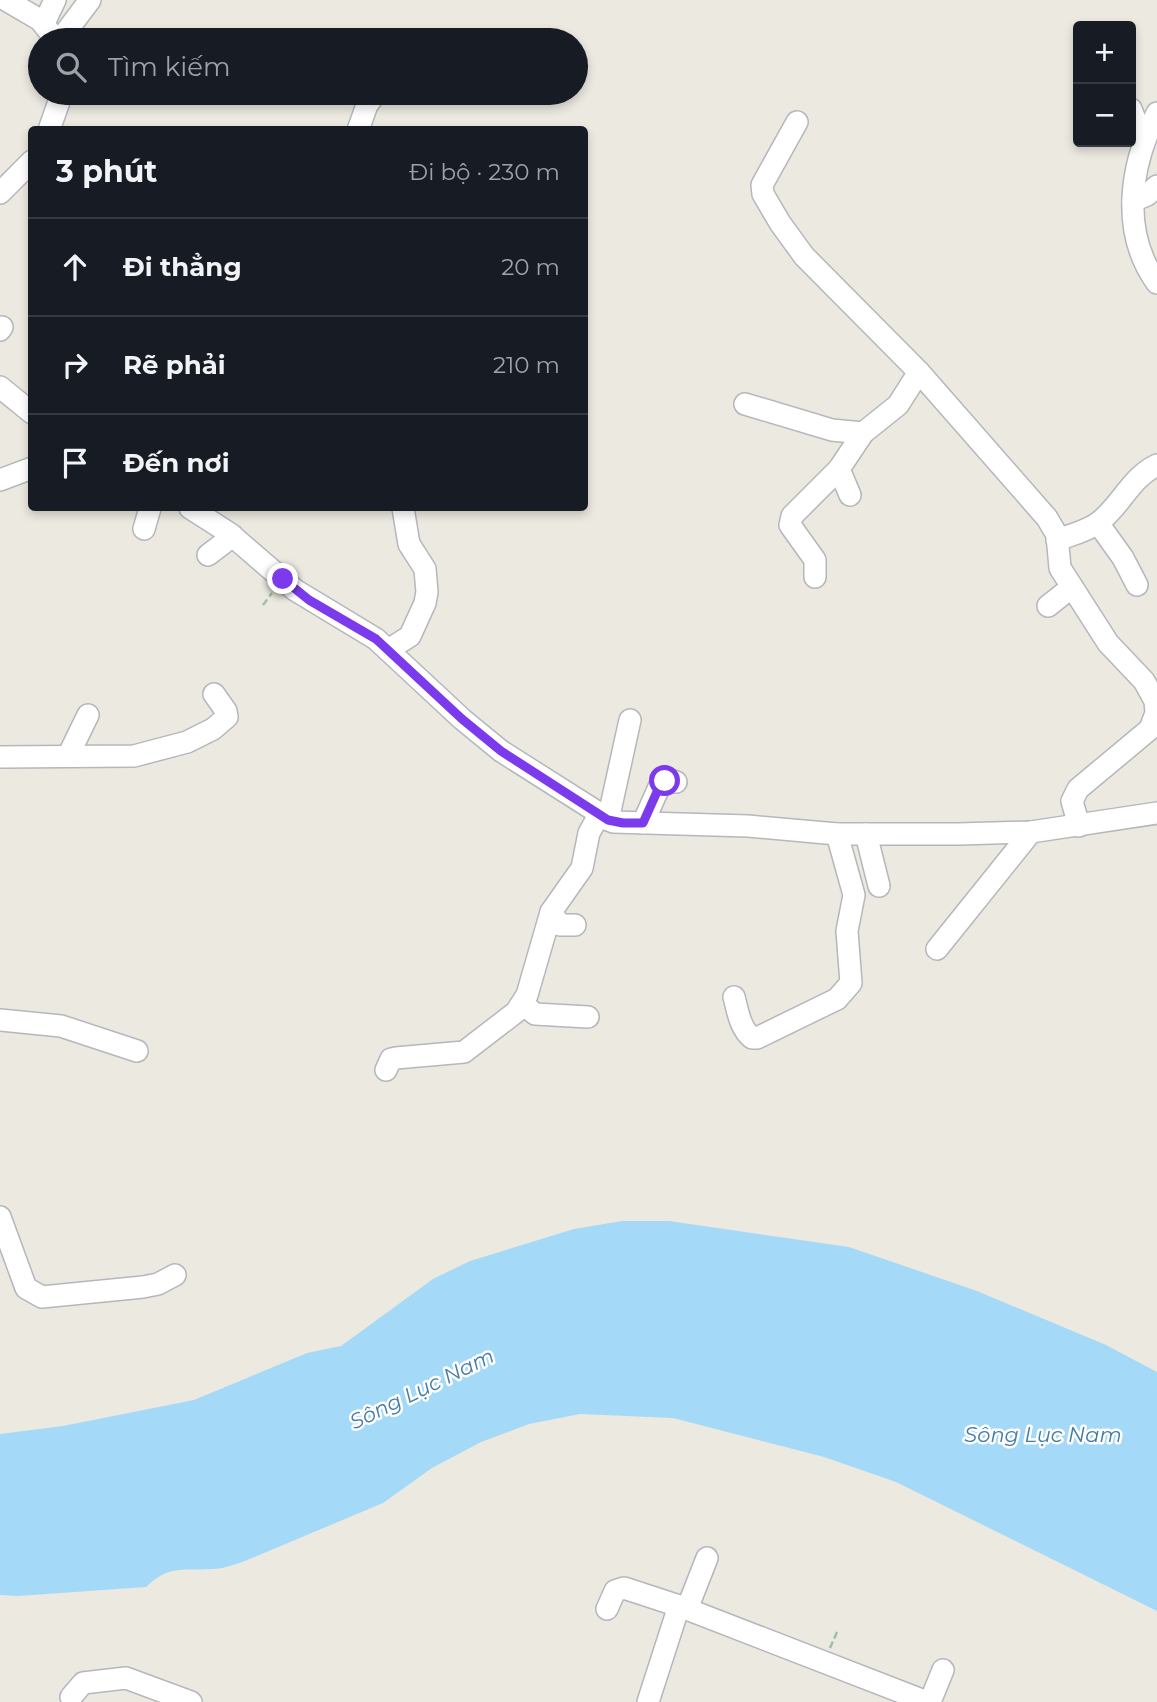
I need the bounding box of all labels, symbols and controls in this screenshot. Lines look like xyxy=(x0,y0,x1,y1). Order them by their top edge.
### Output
map controls xyxy=(1073,21,1136,147)
button: + xyxy=(1073,21,1136,84)
search box xyxy=(28,28,588,105)
icon: search xyxy=(52,48,90,86)
text: Tìm kiếm xyxy=(108,51,231,83)
button: − xyxy=(1073,84,1136,147)
text: 3 phút xyxy=(56,153,157,190)
text: Đi bộ · 230 m xyxy=(409,158,560,186)
icon: ahead xyxy=(56,248,94,286)
text: Đi thẳng xyxy=(123,251,242,283)
text: 20 m xyxy=(501,253,560,281)
icon: right xyxy=(56,346,94,384)
text: Rẽ phải xyxy=(123,349,226,381)
text: 210 m xyxy=(493,351,560,379)
icon: arrive xyxy=(56,444,94,482)
text: Đến nơi xyxy=(123,447,229,479)
route end xyxy=(267,563,298,594)
route start xyxy=(649,765,680,796)
water label: Sông Lục Nam xyxy=(346,1343,498,1434)
water label: Sông Lục Nam xyxy=(964,1422,1122,1447)

